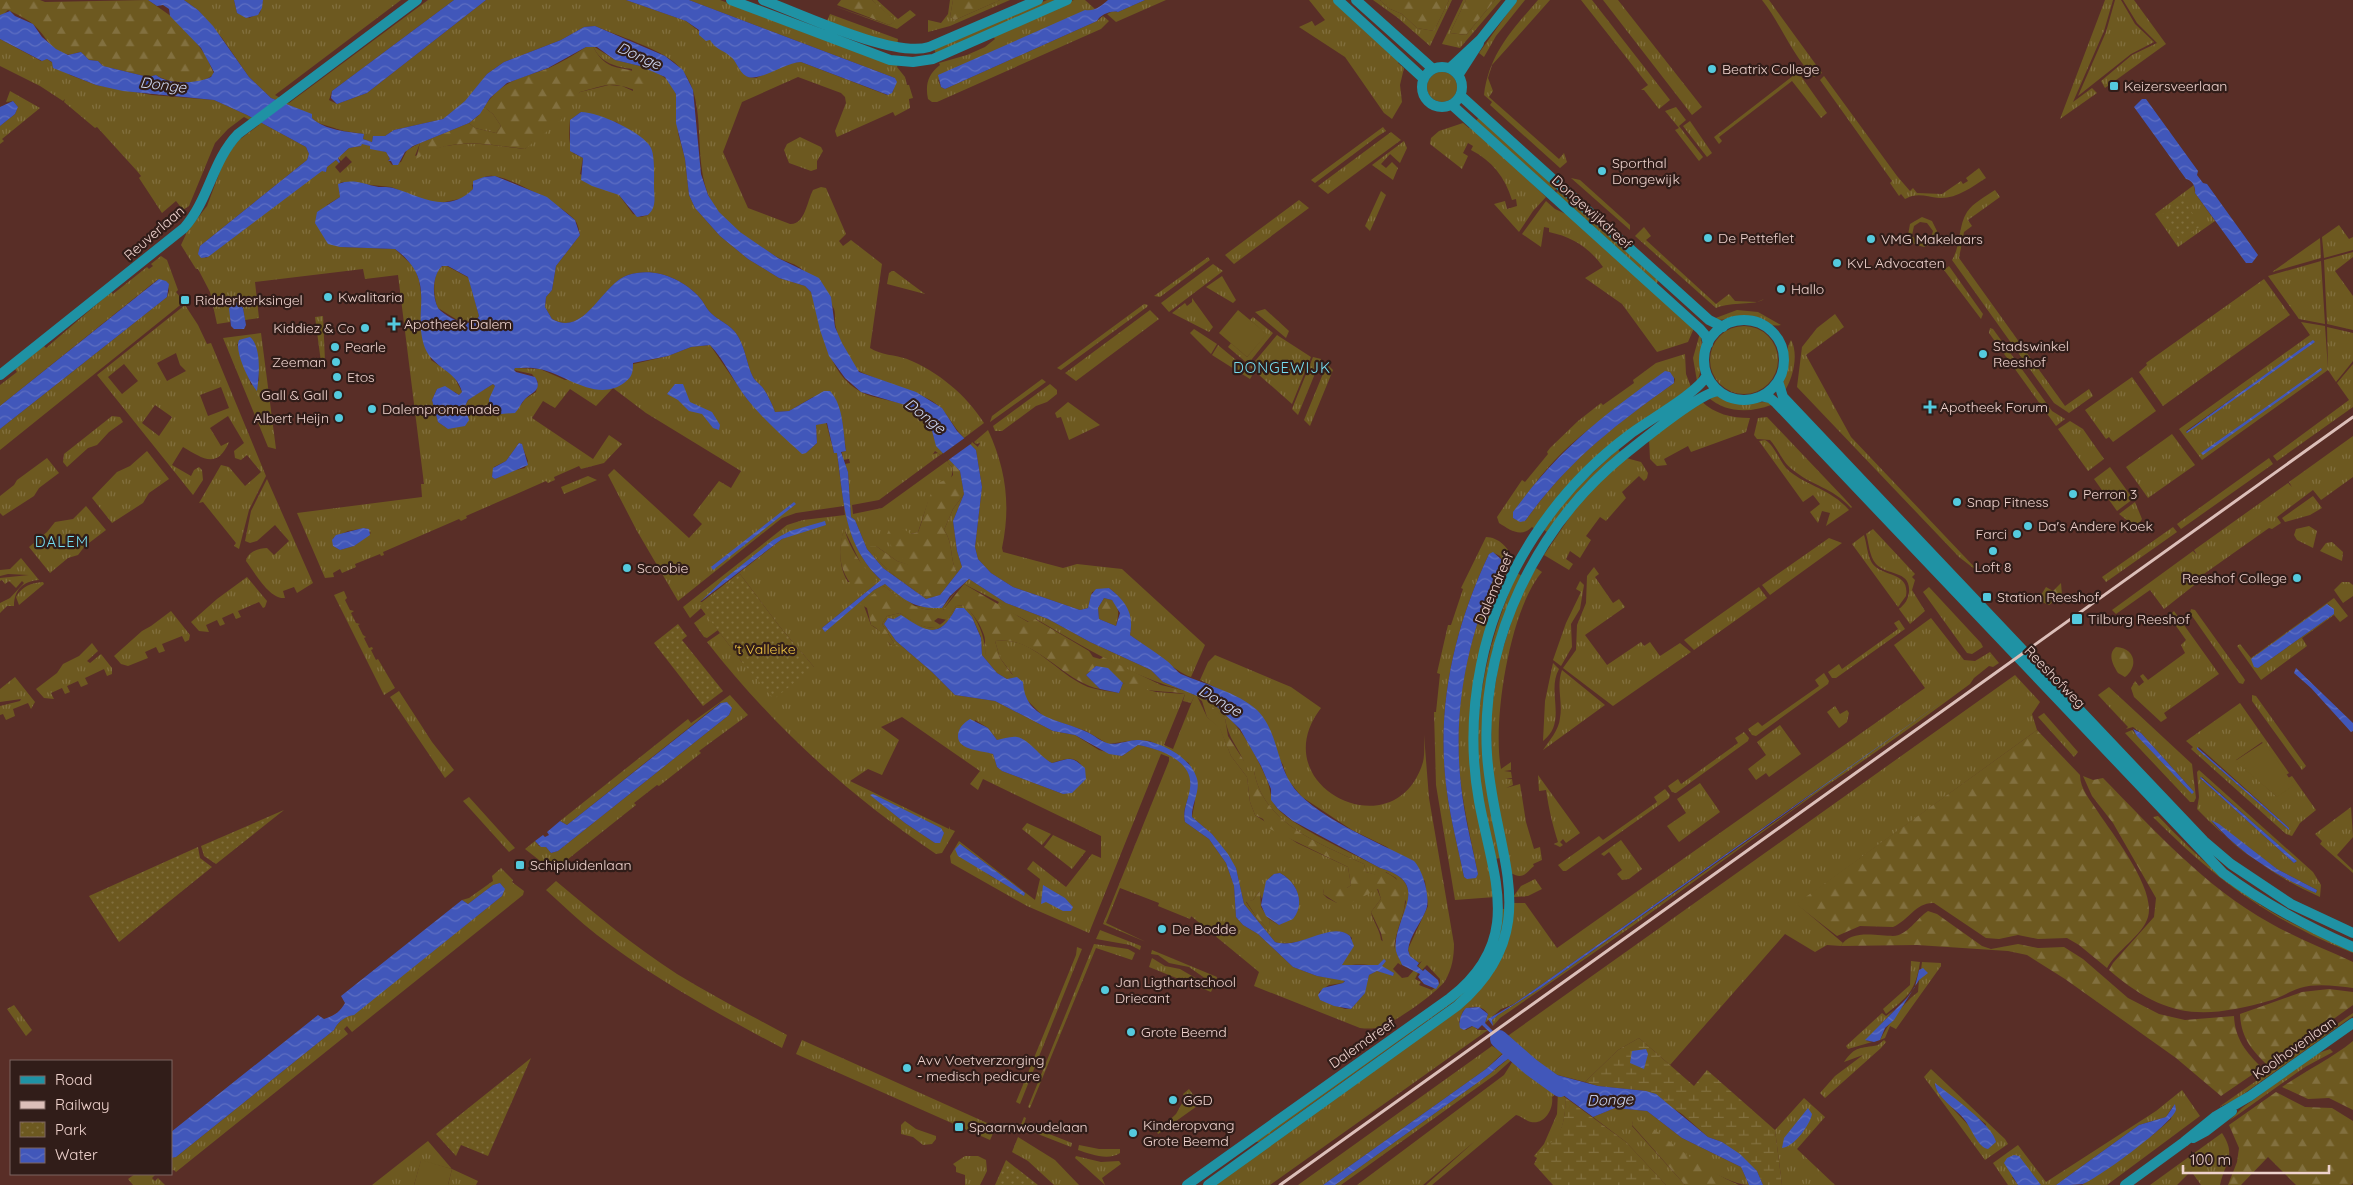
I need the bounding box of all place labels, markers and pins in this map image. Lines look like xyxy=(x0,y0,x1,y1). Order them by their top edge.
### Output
place label: Beatrix College xyxy=(1722,60,1819,78)
marker: Beatrix College xyxy=(1706,63,1718,75)
place label: Keizersveerlaan xyxy=(2124,77,2227,95)
marker: Keizersveerlaan xyxy=(2108,80,2120,92)
place label: Sporthal Dongewijk xyxy=(1612,154,1680,188)
marker: Sporthal Dongewijk xyxy=(1596,165,1608,177)
place label: De Petteflet xyxy=(1718,229,1795,247)
place label: VMG Makelaars xyxy=(1881,230,1983,248)
marker: De Petteflet xyxy=(1702,232,1714,244)
marker: VMG Makelaars xyxy=(1865,233,1877,245)
place label: KvL Advocaten xyxy=(1847,254,1945,272)
marker: KvL Advocaten xyxy=(1831,257,1843,269)
place label: Hallo xyxy=(1791,280,1824,298)
marker: Hallo xyxy=(1775,283,1787,295)
place label: Kwalitaria xyxy=(338,288,403,306)
place label: Ridderkerksingel xyxy=(195,291,303,309)
marker: Kwalitaria xyxy=(322,291,334,303)
marker: Ridderkerksingel xyxy=(179,294,191,306)
place label: Apotheek Dalem xyxy=(404,315,512,333)
marker: Apotheek Dalem xyxy=(388,318,400,330)
place label: Kiddiez & Co xyxy=(273,319,355,337)
marker: Kiddiez & Co xyxy=(359,322,371,334)
place label: Stadswinkel Reeshof xyxy=(1993,337,2069,371)
place label: Pearle xyxy=(345,338,386,356)
marker: Pearle xyxy=(329,341,341,353)
marker: Stadswinkel Reeshof xyxy=(1977,348,1989,360)
place label: Zeeman xyxy=(272,353,326,371)
marker: Zeeman xyxy=(330,356,342,368)
place label: Etos xyxy=(347,368,375,386)
marker: Etos xyxy=(331,371,343,383)
place label: Gall & Gall xyxy=(261,386,328,404)
marker: Gall & Gall xyxy=(332,389,344,401)
place label: Apotheek Forum xyxy=(1940,398,2048,416)
place label: Dalempromenade xyxy=(382,400,500,418)
marker: Apotheek Forum xyxy=(1924,401,1936,413)
marker: Dalempromenade xyxy=(366,403,378,415)
place label: Albert Heijn xyxy=(254,409,329,427)
marker: Albert Heijn xyxy=(333,412,345,424)
place label: Perron 3 xyxy=(2083,485,2137,503)
marker: Perron 3 xyxy=(2067,488,2079,500)
place label: Snap Fitness xyxy=(1967,493,2049,511)
marker: Snap Fitness xyxy=(1951,496,1963,508)
place label: Da's Andere Koek xyxy=(2038,517,2153,535)
marker: Da's Andere Koek xyxy=(2022,520,2034,532)
place label: Farci xyxy=(1976,525,2007,543)
marker: Farci xyxy=(2011,528,2023,540)
marker: Loft 8 xyxy=(1987,545,1999,557)
place label: Loft 8 xyxy=(1974,558,2012,576)
place label: Scoobie xyxy=(637,559,689,577)
marker: Scoobie xyxy=(621,562,633,574)
place label: Reeshof College xyxy=(2182,569,2287,587)
marker: Reeshof College xyxy=(2291,572,2303,584)
place label: Station Reeshof xyxy=(1997,588,2099,606)
marker: Station Reeshof xyxy=(1981,591,1993,603)
place label: Tilburg Reeshof xyxy=(2088,610,2190,628)
marker: Tilburg Reeshof xyxy=(2070,612,2084,626)
place label: Schipluidenlaan xyxy=(530,856,632,874)
marker: Schipluidenlaan xyxy=(514,859,526,871)
place label: De Bodde xyxy=(1172,920,1236,938)
marker: De Bodde xyxy=(1156,923,1168,935)
place label: Jan Ligthartschool Driecant xyxy=(1115,973,1236,1007)
marker: Jan Ligthartschool Driecant xyxy=(1099,984,1111,996)
place label: Grote Beemd xyxy=(1141,1023,1227,1041)
marker: Grote Beemd xyxy=(1125,1026,1137,1038)
place label: Avv Voetverzorging - medisch pedicure xyxy=(917,1051,1045,1085)
marker: Avv Voetverzorging - medisch pedicure xyxy=(901,1062,913,1074)
place label: GGD xyxy=(1183,1091,1213,1109)
marker: GGD xyxy=(1167,1094,1179,1106)
place label: Kinderopvang Grote Beemd xyxy=(1143,1116,1235,1150)
place label: Spaarnwoudelaan xyxy=(969,1118,1088,1136)
marker: Spaarnwoudelaan xyxy=(953,1121,965,1133)
marker: Kinderopvang Grote Beemd xyxy=(1127,1127,1139,1139)

